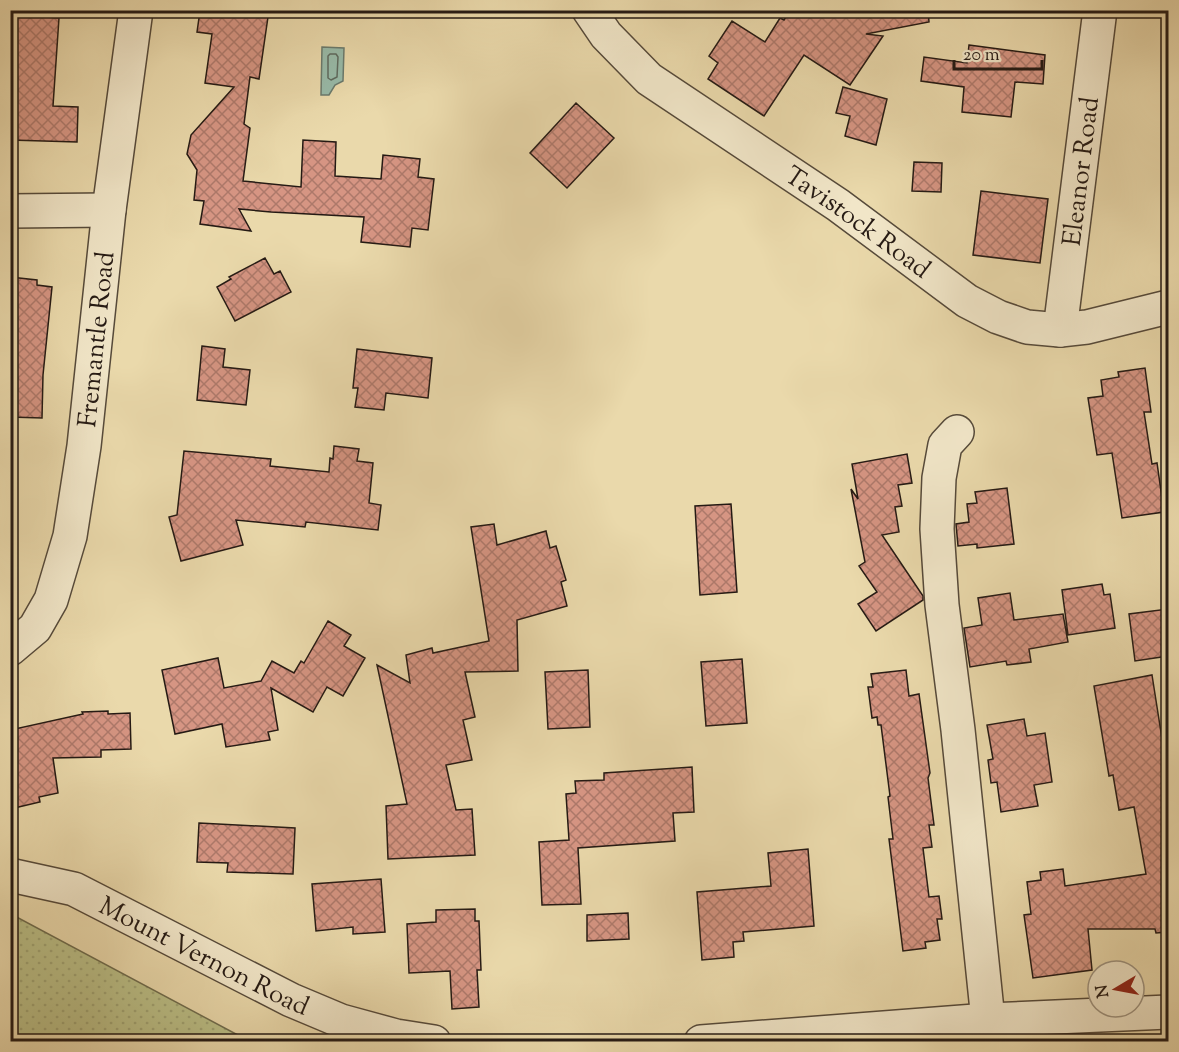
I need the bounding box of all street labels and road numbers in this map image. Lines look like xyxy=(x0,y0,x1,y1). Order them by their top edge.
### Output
street label: Eleanor Road xyxy=(1055,95,1110,248)
street label: Tavistock Road xyxy=(777,159,938,289)
street label: Fremantle Road xyxy=(70,250,126,429)
street label: Mount Vernon Road xyxy=(92,889,314,1027)

